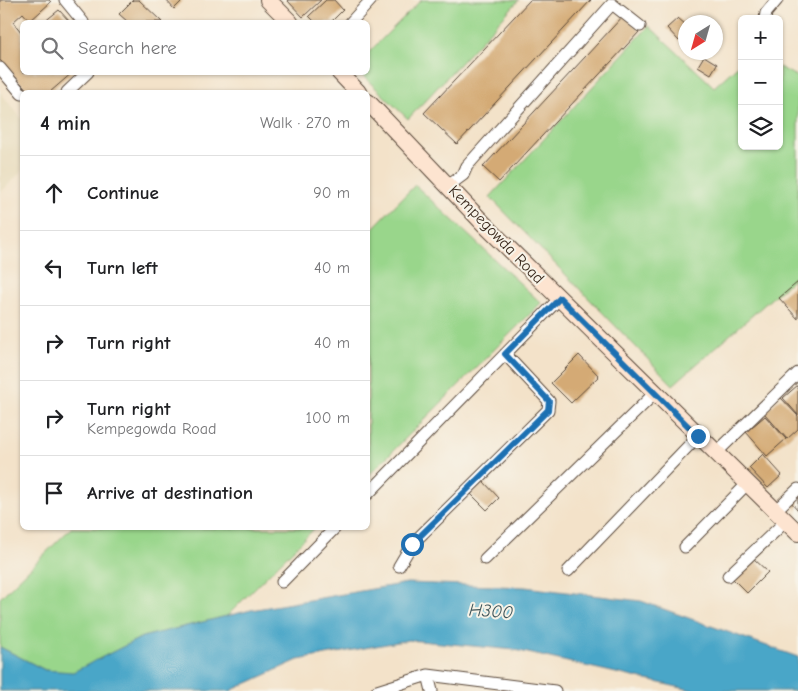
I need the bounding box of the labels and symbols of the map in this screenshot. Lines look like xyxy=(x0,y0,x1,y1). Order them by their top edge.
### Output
north arrow xyxy=(678,15,723,60)
street label: Kempegowda Road xyxy=(445,182,548,288)
route end xyxy=(687,425,710,448)
route start xyxy=(401,533,424,556)
water label: H300 xyxy=(468,599,514,624)

